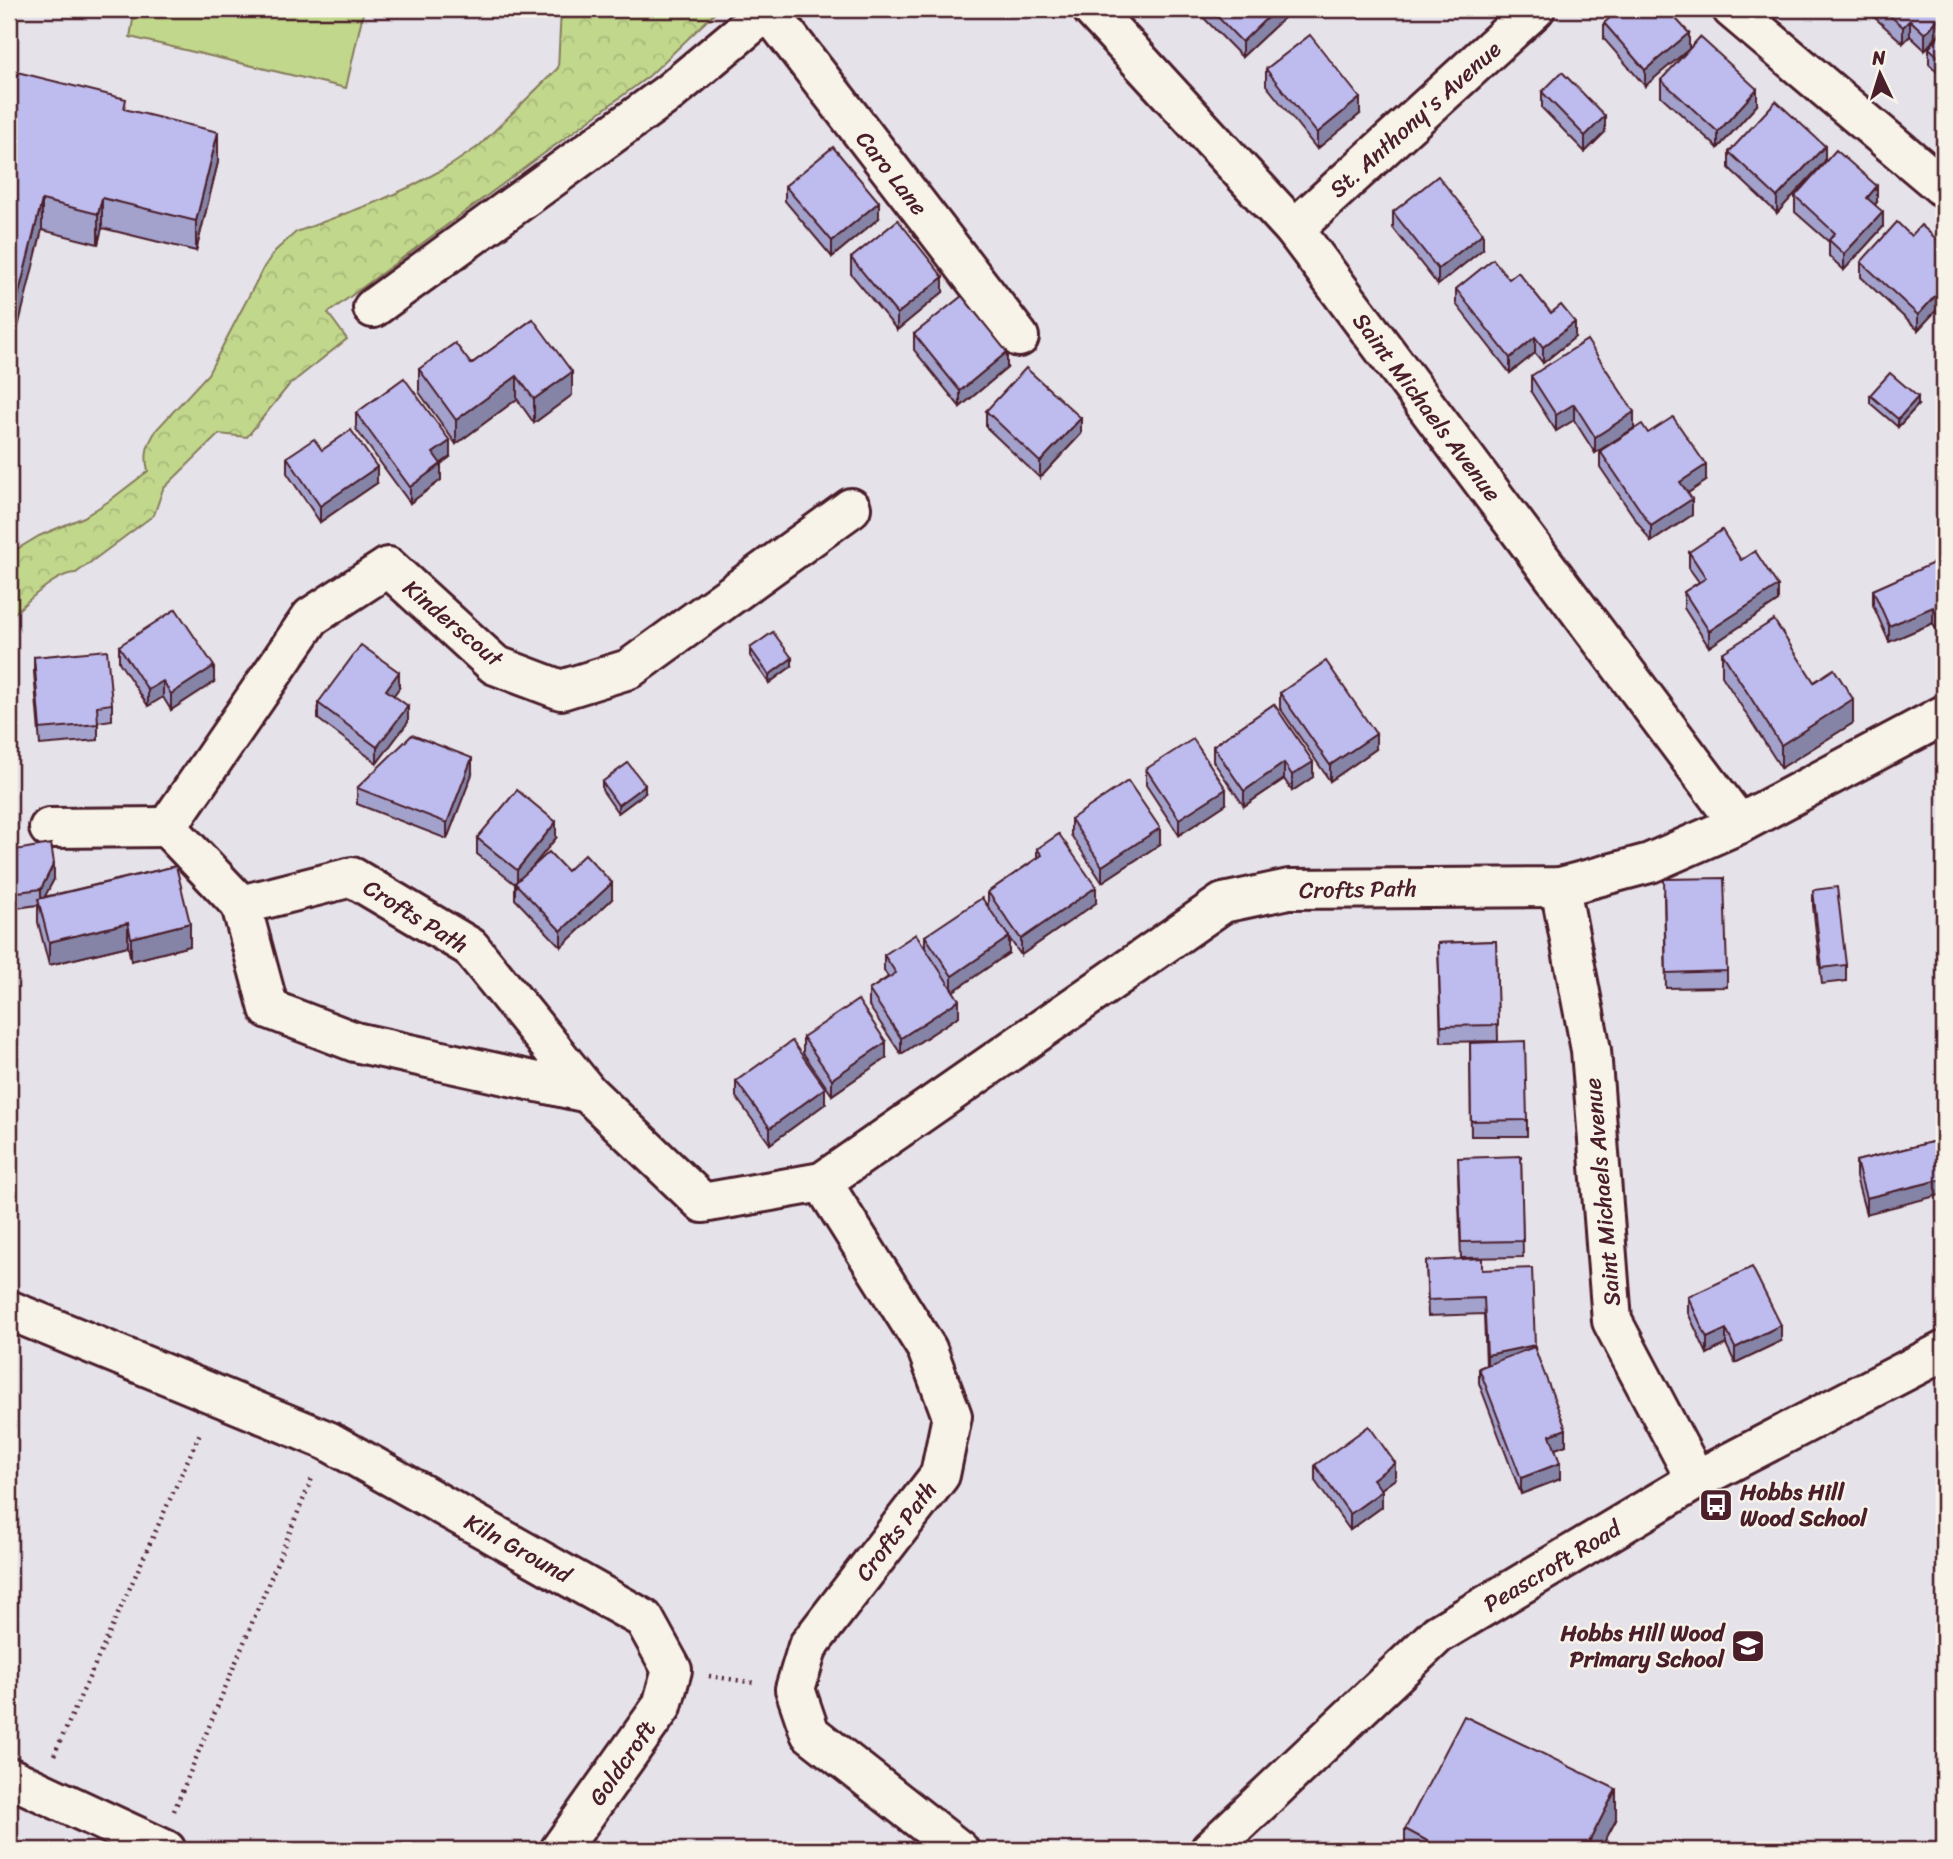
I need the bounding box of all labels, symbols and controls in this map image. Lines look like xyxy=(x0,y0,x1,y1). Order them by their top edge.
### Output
street label: St. Anthony's Avenue xyxy=(1320,30,1511,208)
north arrow xyxy=(1844,38,1914,108)
text: N xyxy=(1870,41,1887,75)
street label: Caro Lane xyxy=(845,122,938,225)
street label: Saint Michaels Avenue xyxy=(1341,303,1512,511)
street label: Kinderscout xyxy=(393,569,514,679)
street label: Crofts Path xyxy=(355,868,477,965)
street label: Crofts Path xyxy=(1299,868,1417,911)
street label: Saint Michaels Avenue xyxy=(1572,1076,1633,1308)
street label: Crofts Path xyxy=(845,1472,948,1591)
place label: Hobbs Hill Wood School xyxy=(1739,1472,1868,1539)
bus stop icon: Hobbs Hill Wood School xyxy=(1697,1486,1735,1524)
street label: Kiln Ground xyxy=(456,1502,581,1596)
street label: Peascroft Road xyxy=(1475,1508,1631,1624)
place label: Hobbs Hill Wood Primary School xyxy=(1559,1613,1726,1680)
school or university icon: Hobbs Hill Wood Primary School xyxy=(1729,1627,1767,1665)
street label: Goldcroft xyxy=(578,1711,667,1815)

